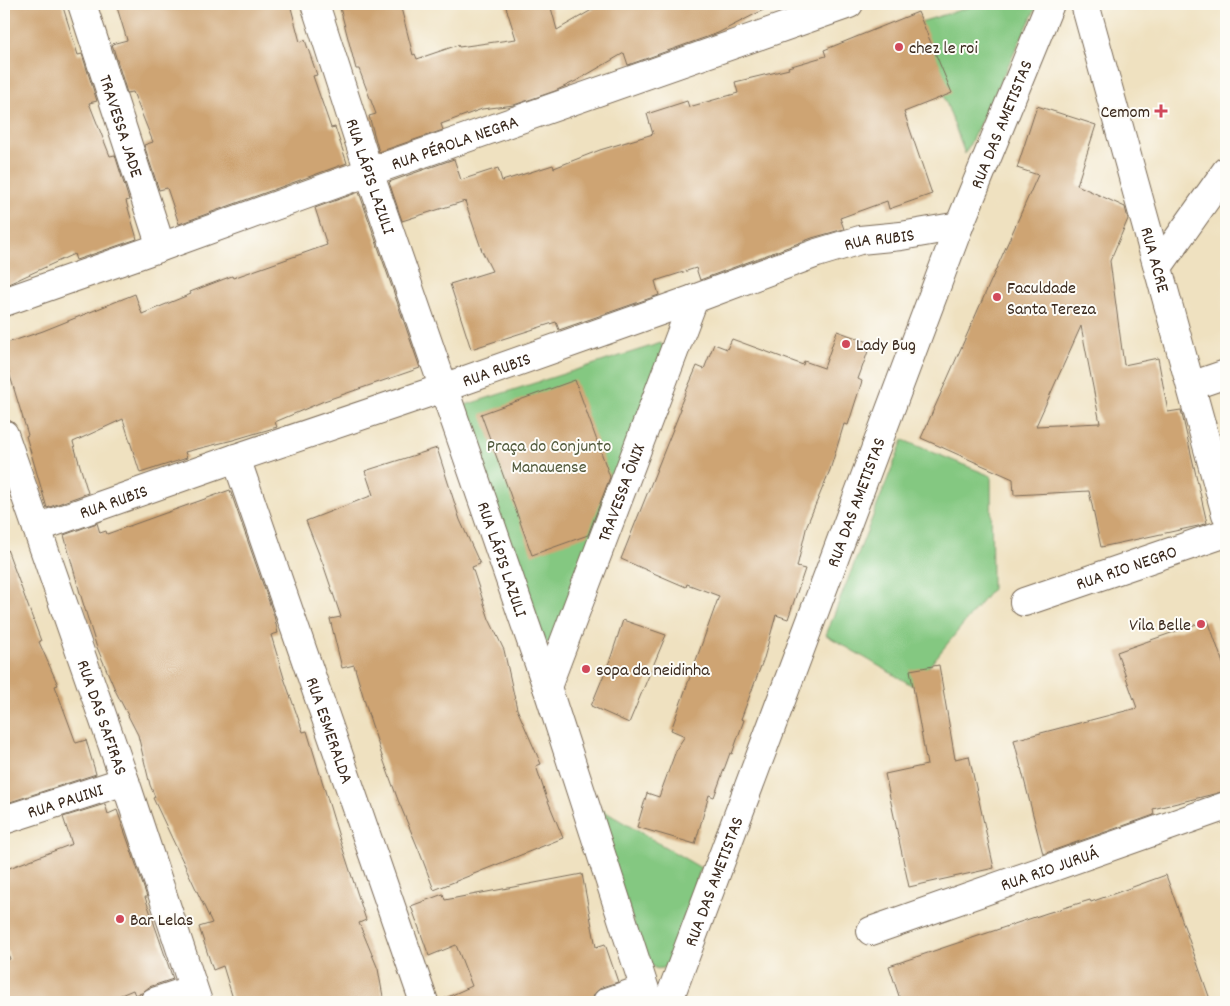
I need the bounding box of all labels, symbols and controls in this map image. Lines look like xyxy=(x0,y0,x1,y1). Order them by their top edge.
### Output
place label: chez le roi xyxy=(909,37,978,62)
marker: chez le roi xyxy=(893,41,905,53)
street label: RUA DAS AMETISTAS xyxy=(966,57,1041,193)
street label: TRAVESSA JADE xyxy=(91,72,148,181)
place label: Cemom xyxy=(1100,101,1150,126)
marker: Cemom xyxy=(1154,104,1168,118)
street label: RUA PÉROLA NEGRA xyxy=(388,111,522,178)
street label: RUA LÁPIS LAZULI xyxy=(338,116,400,239)
street label: RUA RUBIS xyxy=(841,224,917,259)
street label: RUA ACRE xyxy=(1132,224,1174,296)
place label: Faculdade Santa Tereza xyxy=(1007,277,1096,323)
marker: Faculdade Santa Tereza xyxy=(991,291,1003,303)
place label: Lady Bug xyxy=(856,334,916,359)
marker: Lady Bug xyxy=(840,338,852,350)
street label: RUA RUBIS xyxy=(459,348,535,395)
street label: RUA DAS AMETISTAS xyxy=(822,434,894,571)
park label: Praça do Conjunto Manauense xyxy=(487,435,611,481)
street label: TRAVESSA ÔNIX xyxy=(593,441,653,546)
street label: RUA RUBIS xyxy=(77,480,152,527)
street label: RUA LÁPIS LAZULI xyxy=(469,499,532,621)
street label: RUA RIO NEGRO xyxy=(1073,541,1181,598)
place label: Vila Belle xyxy=(1129,614,1191,639)
marker: Vila Belle xyxy=(1195,618,1207,630)
street label: RUA DAS SAFIRAS xyxy=(69,657,132,779)
place label: sopa da neidinha xyxy=(596,659,710,684)
marker: sopa da neidinha xyxy=(580,663,592,675)
street label: RUA ESMERALDA xyxy=(298,674,358,788)
street label: RUA PAUINI xyxy=(25,779,107,827)
street label: RUA DAS AMETISTAS xyxy=(680,814,751,951)
street label: RUA RIO JURUÁ xyxy=(998,842,1102,899)
place label: Bar Lelas xyxy=(130,909,193,934)
marker: Bar Lelas xyxy=(114,913,126,925)

